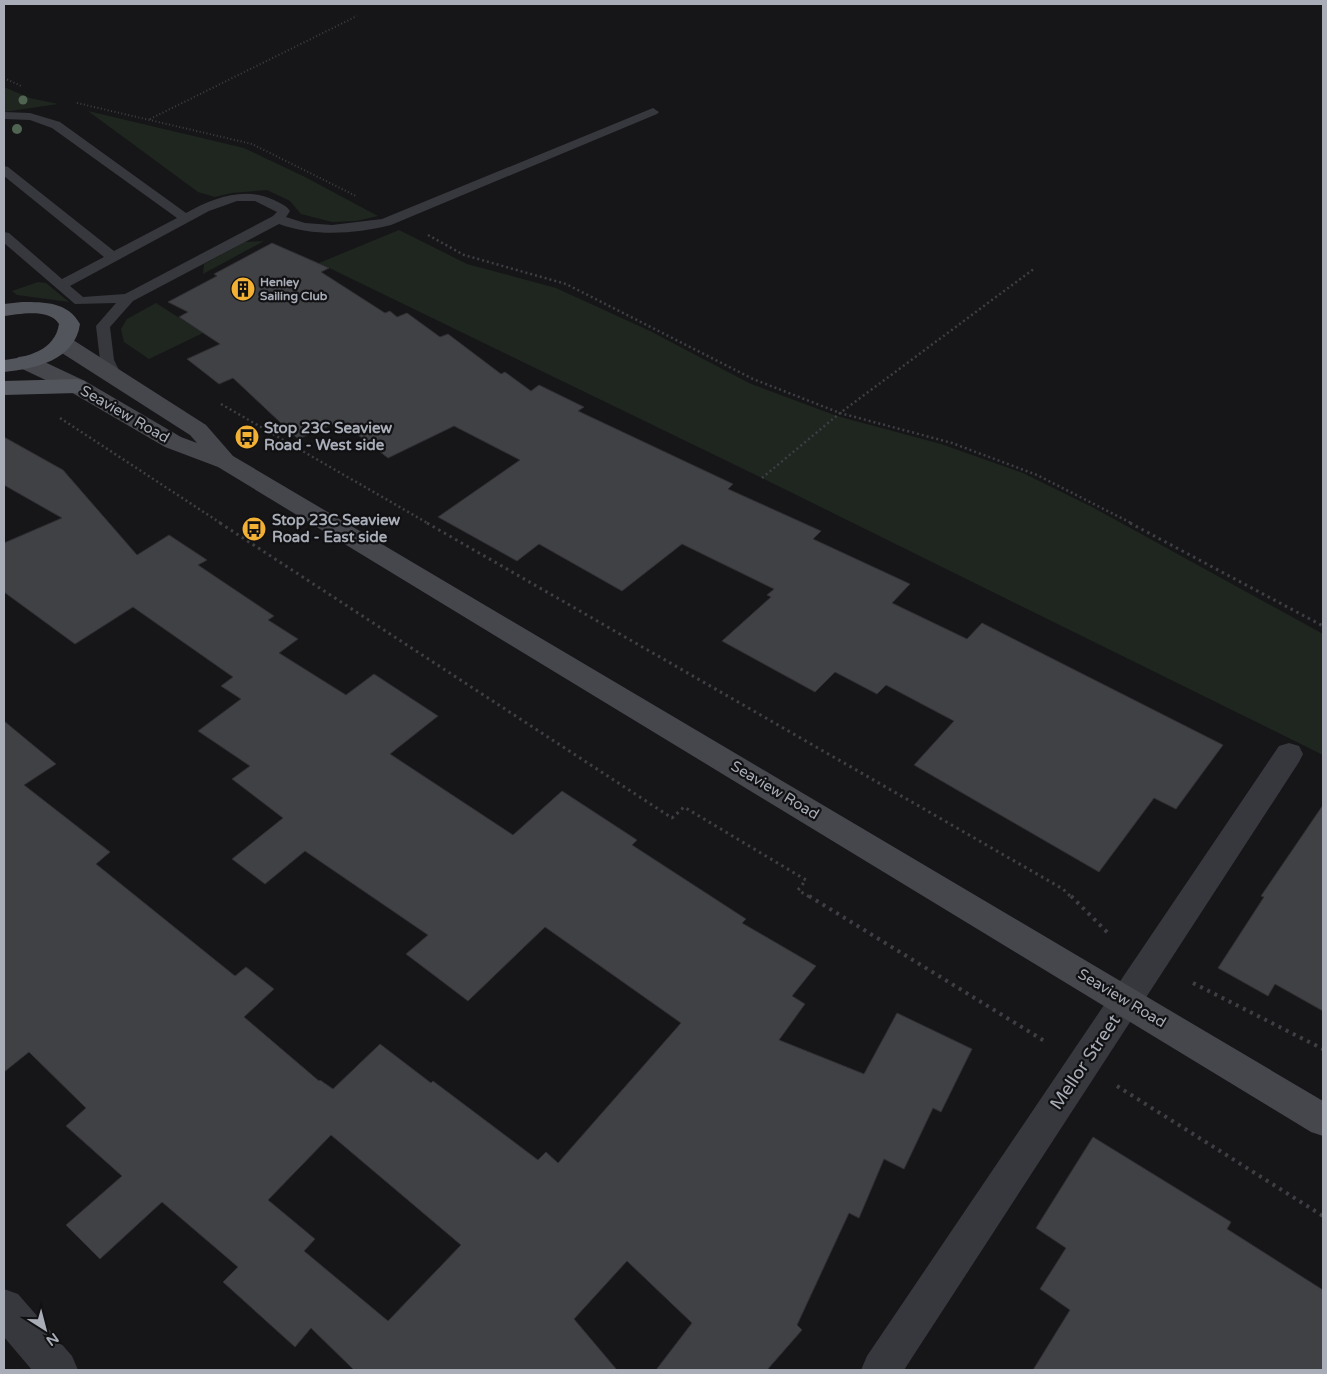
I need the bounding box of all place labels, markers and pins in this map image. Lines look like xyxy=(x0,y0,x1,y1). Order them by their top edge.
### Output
place label: Henley Sailing Club xyxy=(260,275,328,304)
building icon: Henley Sailing Club xyxy=(230,276,256,302)
place label: Stop 23C Seaview Road - West side xyxy=(264,419,392,454)
bus stop icon: Stop 23C Seaview Road - West side xyxy=(234,424,260,450)
place label: Stop 23C Seaview Road - East side xyxy=(272,511,400,546)
bus stop icon: Stop 23C Seaview Road - East side xyxy=(241,516,267,542)

